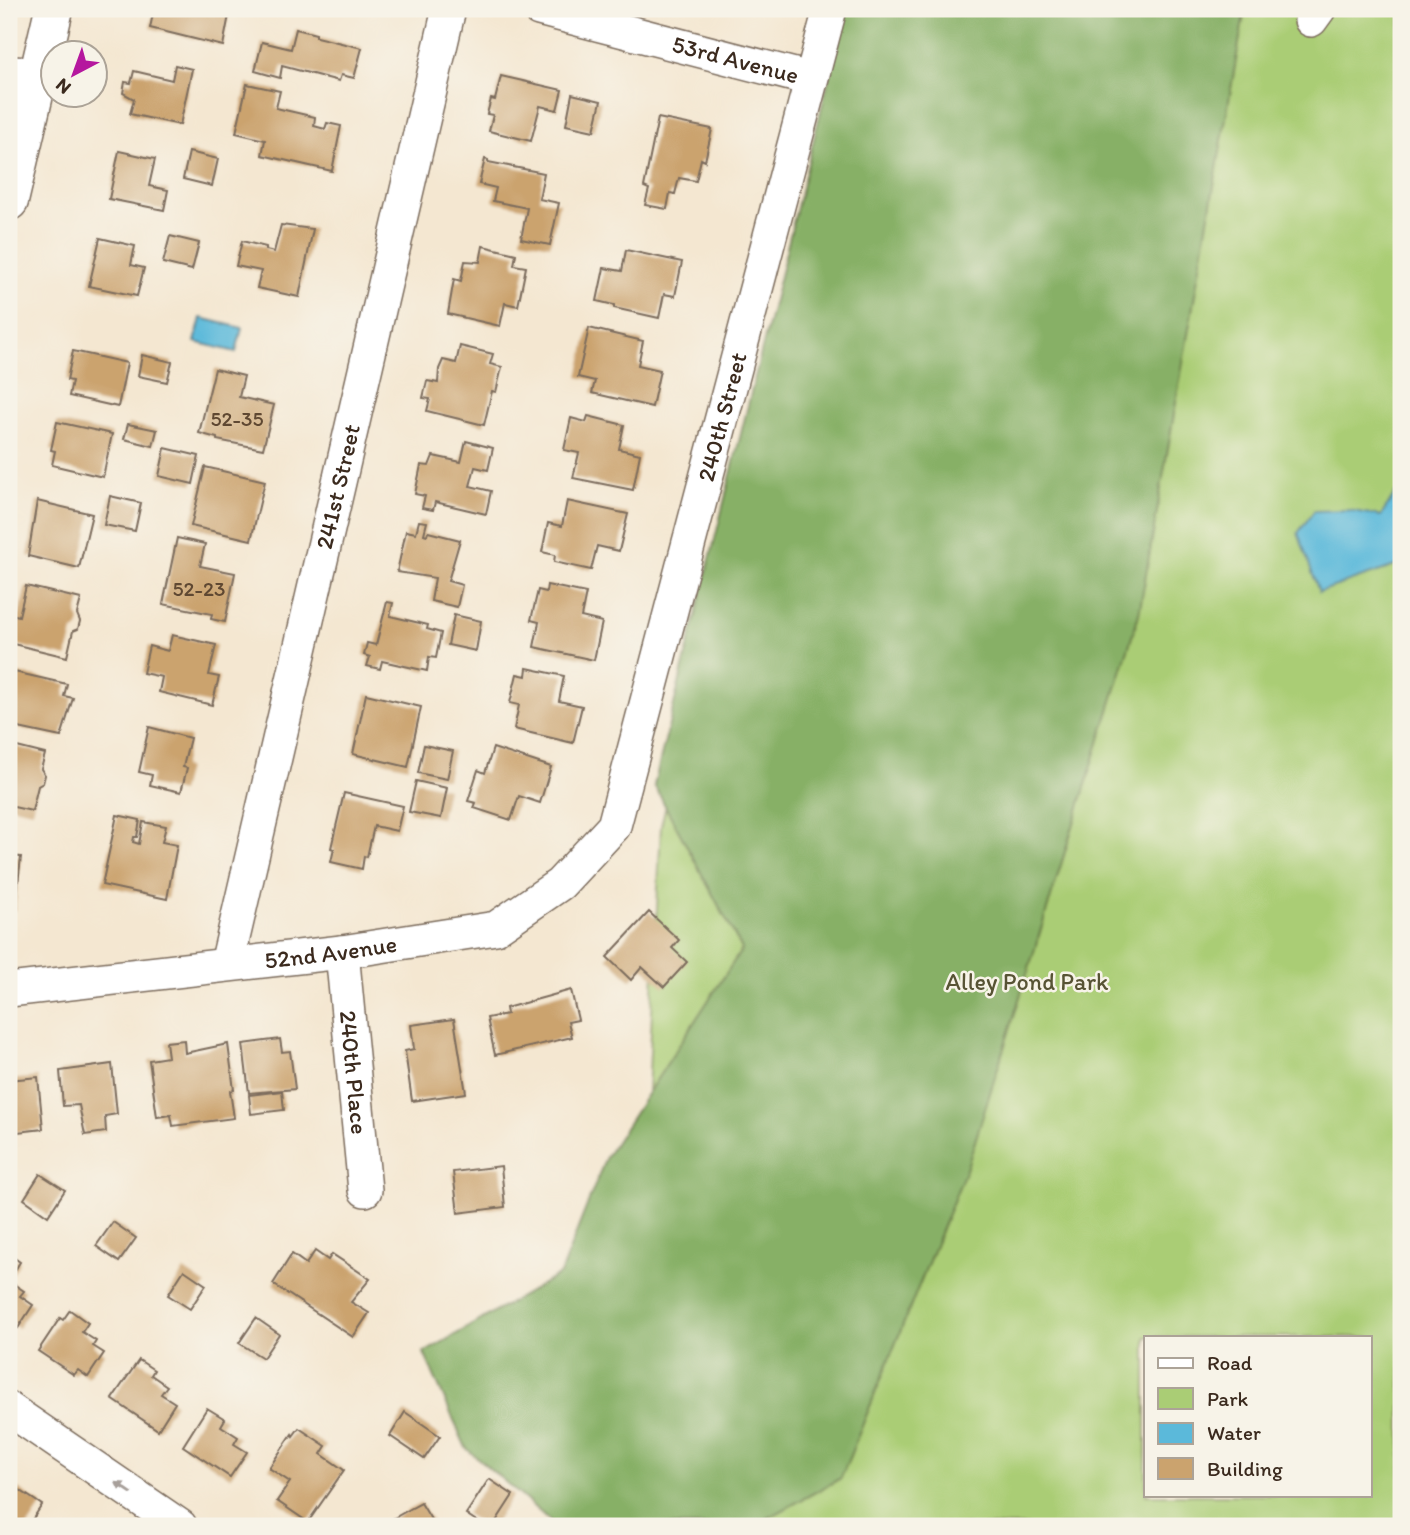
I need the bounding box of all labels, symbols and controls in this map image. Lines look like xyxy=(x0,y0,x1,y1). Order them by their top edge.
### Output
street label: 53rd Avenue xyxy=(669,29,802,90)
north arrow xyxy=(38,38,108,108)
text: N xyxy=(51,74,76,99)
street label: 240th Street xyxy=(691,349,753,485)
house number: 52-35 xyxy=(211,406,263,431)
street label: 241st Street xyxy=(309,421,366,552)
house number: 52-23 xyxy=(173,576,225,601)
street label: 52nd Avenue xyxy=(263,929,399,975)
park label: Alley Pond Park xyxy=(946,967,1109,996)
street label: 240th Place xyxy=(334,1009,375,1136)
legend xyxy=(1144,1336,1372,1496)
text: Road xyxy=(1207,1350,1253,1375)
text: Park xyxy=(1207,1386,1249,1411)
text: Water xyxy=(1207,1420,1261,1445)
text: Building xyxy=(1207,1456,1283,1481)
one-way arrow xyxy=(115,1481,133,1495)

